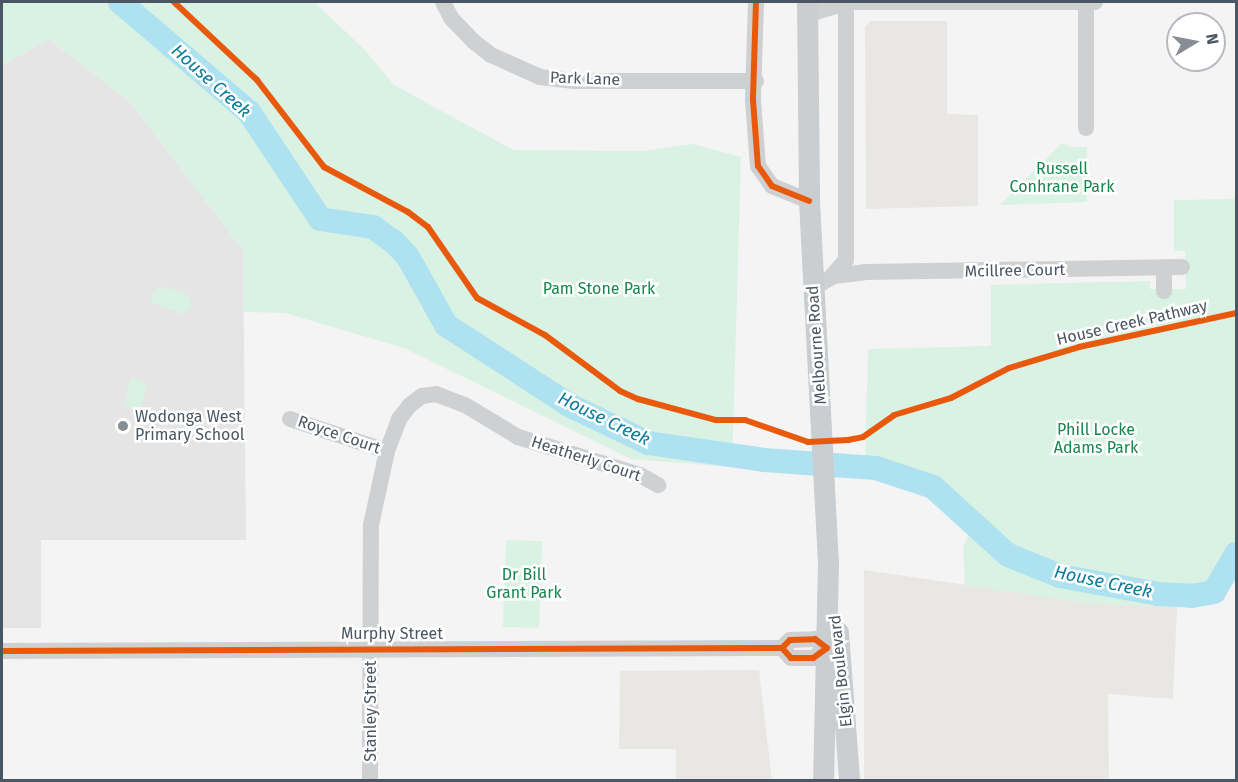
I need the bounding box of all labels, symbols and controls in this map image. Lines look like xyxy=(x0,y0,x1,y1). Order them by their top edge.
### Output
north arrow xyxy=(1166,12,1226,72)
text: N xyxy=(1202,32,1223,46)
water label: House Creek xyxy=(167,40,255,122)
street label: Park Lane xyxy=(550,68,620,90)
park label: Russell Conhrane Park xyxy=(1010,159,1114,197)
street label: Mcillree Court xyxy=(965,261,1065,281)
park label: Pam Stone Park xyxy=(543,279,655,299)
street label: Melbourne Road xyxy=(803,285,831,405)
street label: House Creek Pathway xyxy=(1055,296,1209,350)
water label: House Creek xyxy=(555,387,653,451)
place label: Wodonga West Primary School xyxy=(135,407,244,445)
street label: Royce Court xyxy=(295,412,383,458)
marker: Wodonga West Primary School xyxy=(116,419,130,433)
park label: Phill Locke Adams Park xyxy=(1054,420,1138,458)
street label: Heatherly Court xyxy=(529,432,643,486)
water label: House Creek xyxy=(1052,561,1154,603)
park label: Dr Bill Grant Park xyxy=(486,565,562,603)
street label: Elgin Boulevard xyxy=(826,614,856,728)
street label: Murphy Street xyxy=(341,624,443,644)
street label: Stanley Street xyxy=(361,660,381,762)

